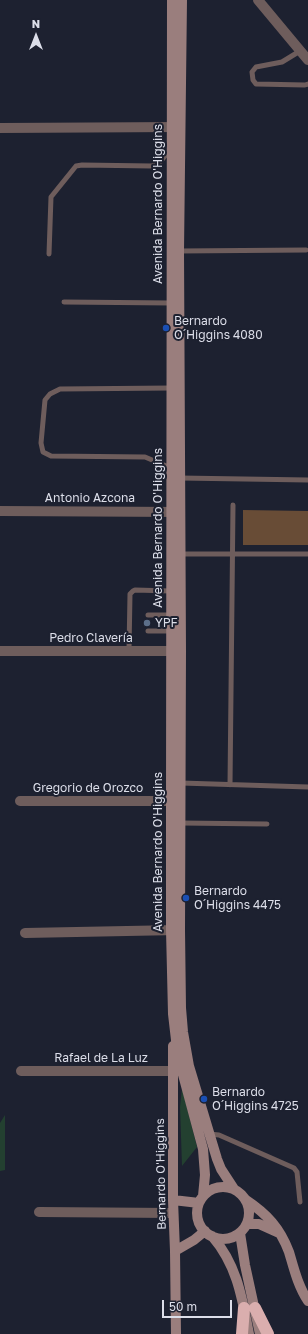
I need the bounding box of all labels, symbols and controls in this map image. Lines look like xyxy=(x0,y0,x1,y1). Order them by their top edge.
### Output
north arrow xyxy=(16,16,56,56)
text: N xyxy=(32,17,40,30)
street label: Avenida Bernardo O'Higgins xyxy=(151,124,165,284)
place label: Bernardo O´Higgins 4080 xyxy=(174,314,263,342)
marker: Bernardo O´Higgins 4080 xyxy=(161,323,171,333)
street label: Avenida Bernardo O'Higgins xyxy=(151,448,165,608)
street label: Antonio Azcona xyxy=(45,491,135,505)
place label: YPF xyxy=(155,616,178,630)
marker: YPF xyxy=(142,618,152,628)
street label: Pedro Clavería xyxy=(49,631,133,645)
street label: Avenida Bernardo O'Higgins xyxy=(151,772,165,932)
street label: Gregorio de Orozco xyxy=(33,781,143,795)
place label: Bernardo O´Higgins 4475 xyxy=(194,884,281,912)
marker: Bernardo O´Higgins 4475 xyxy=(181,893,191,903)
street label: Rafael de La Luz xyxy=(54,1051,148,1065)
place label: Bernardo O´Higgins 4725 xyxy=(212,1085,299,1113)
marker: Bernardo O´Higgins 4725 xyxy=(199,1094,209,1104)
street label: Bernardo O'Higgins xyxy=(153,1118,169,1230)
scale bar xyxy=(164,1292,234,1318)
text: 50 m xyxy=(169,1299,197,1314)

